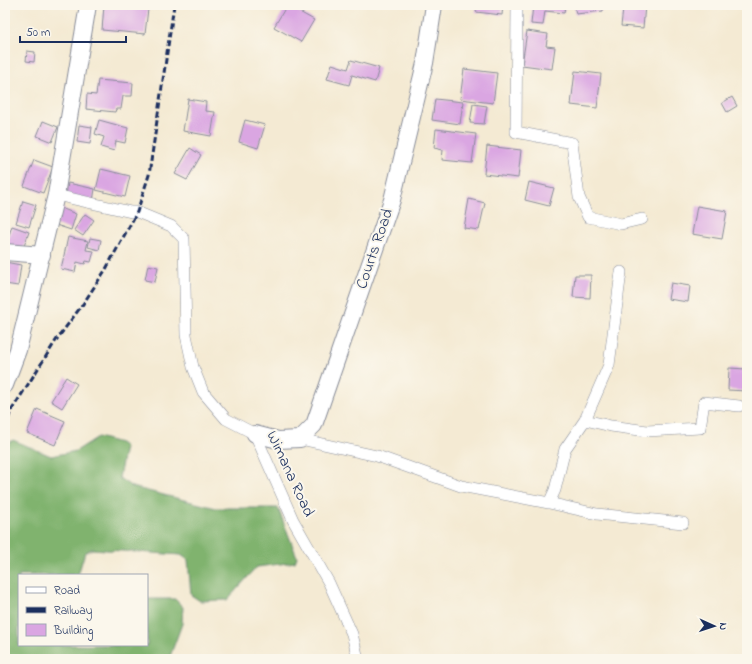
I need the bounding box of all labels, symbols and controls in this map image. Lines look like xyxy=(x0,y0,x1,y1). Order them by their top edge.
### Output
scale bar xyxy=(20,18,126,44)
text: 50 m xyxy=(26,24,50,42)
street label: Courts Road xyxy=(350,206,400,292)
street label: Wimana Road xyxy=(260,427,320,521)
legend xyxy=(18,574,148,646)
text: Road xyxy=(54,582,80,600)
text: Railway xyxy=(54,602,93,621)
north arrow xyxy=(694,606,734,646)
text: Building xyxy=(53,622,93,641)
text: N xyxy=(715,622,731,631)

